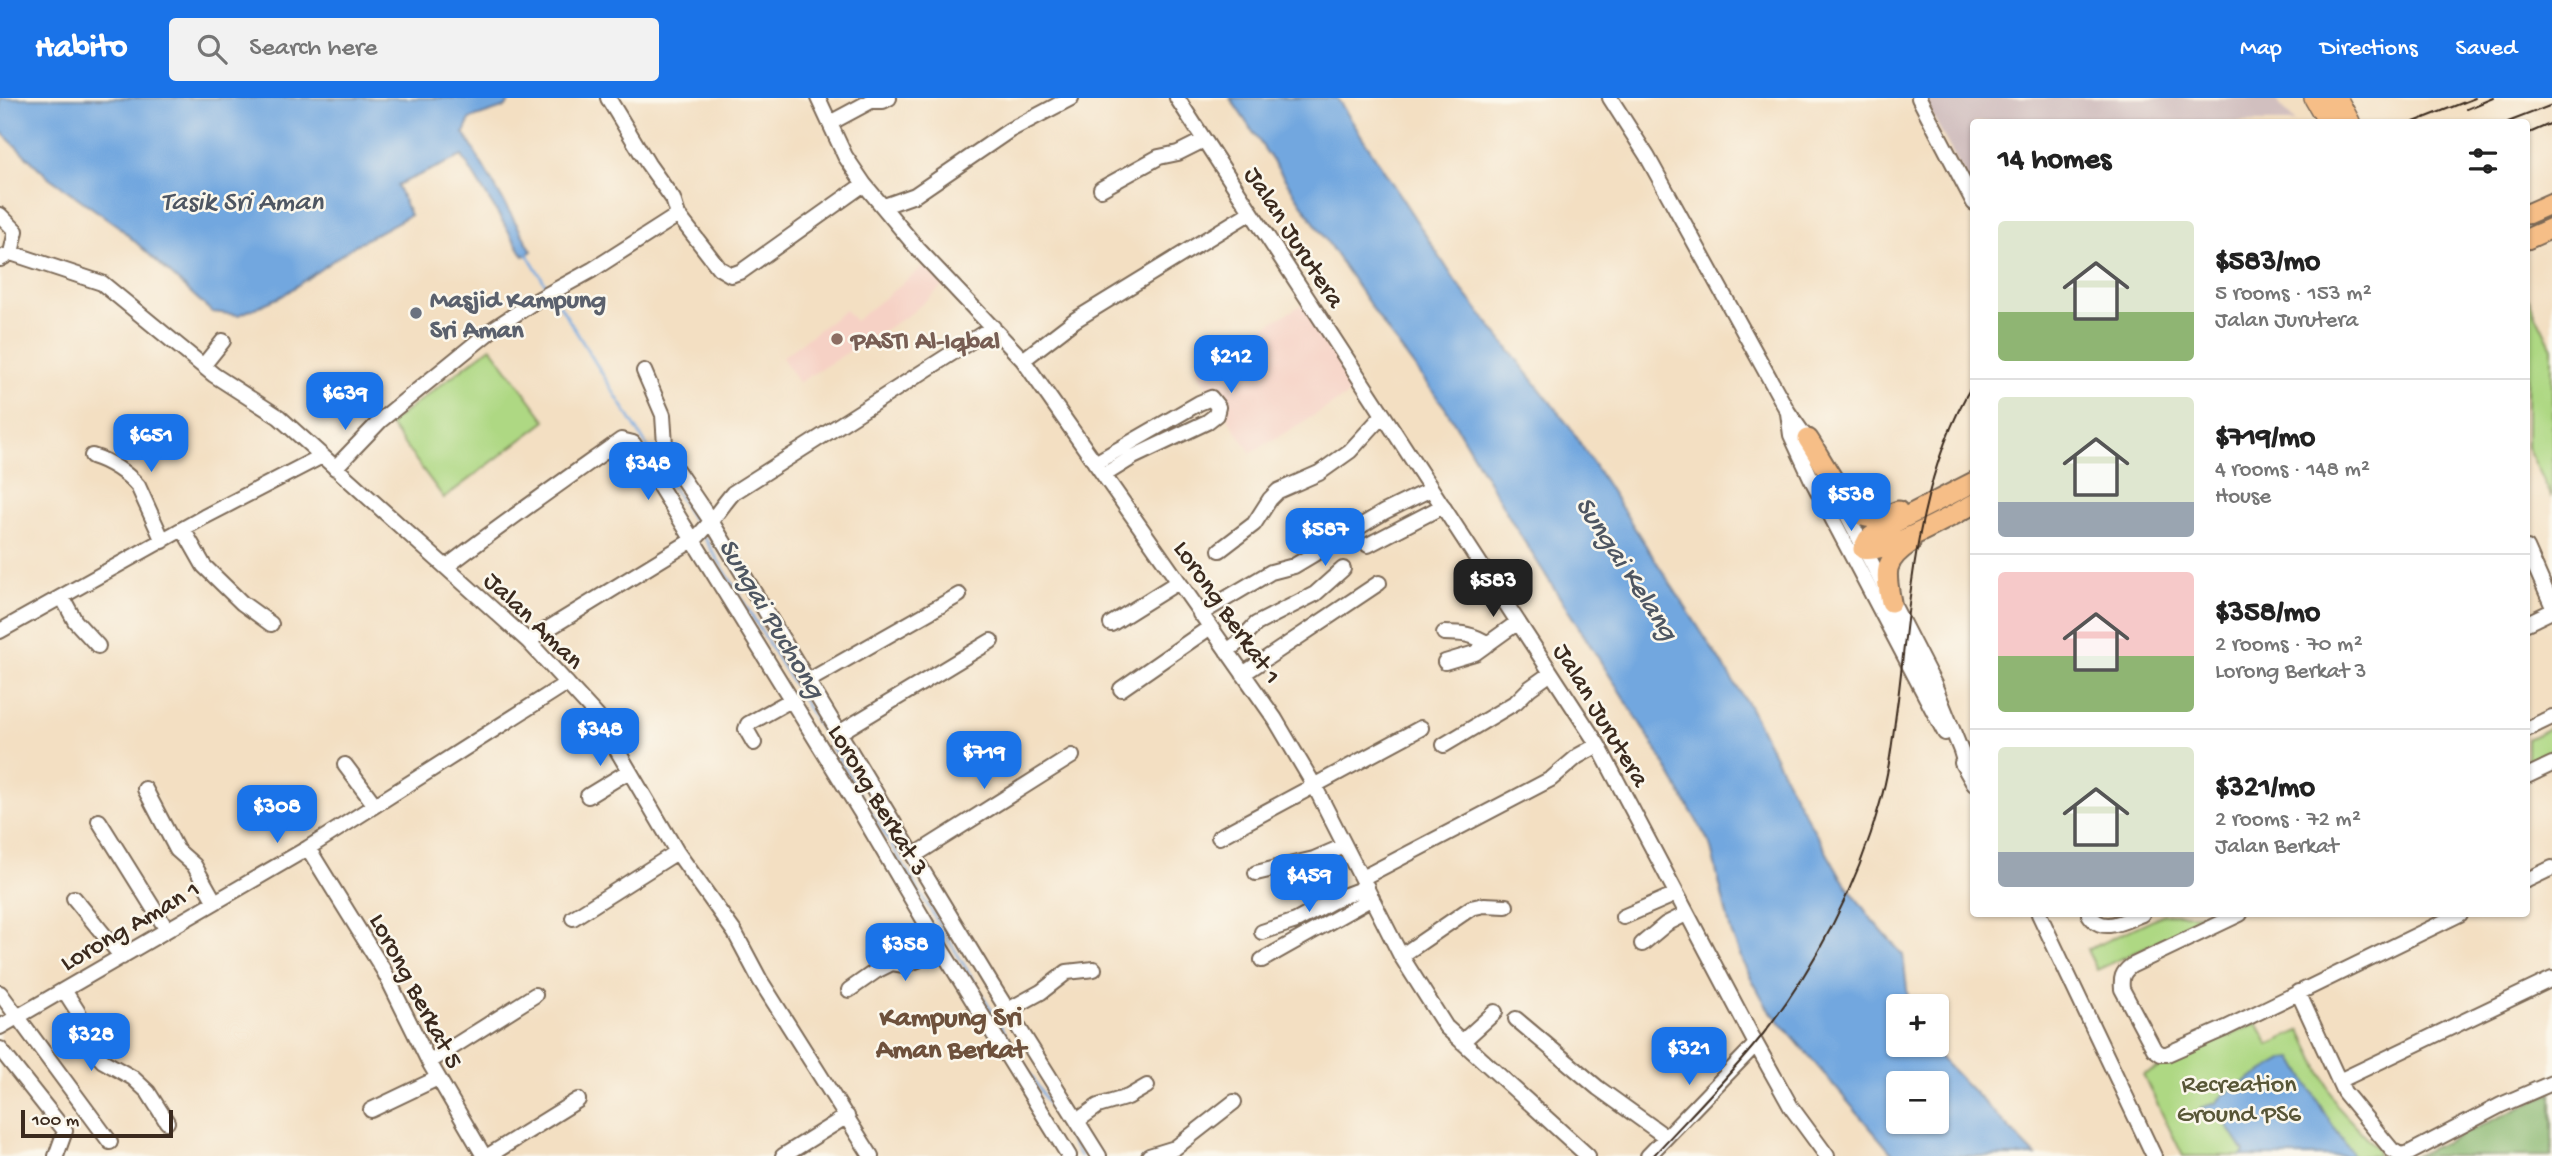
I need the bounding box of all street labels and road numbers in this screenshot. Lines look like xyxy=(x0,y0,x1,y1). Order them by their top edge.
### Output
street label: Jalan Jurutera xyxy=(1235,162,1350,316)
street label: Lorong Berkat 1 xyxy=(1164,536,1286,691)
street label: Jalan Aman xyxy=(475,567,589,678)
street label: Jalan Jurutera xyxy=(1544,639,1655,795)
street label: Lorong Berkat 3 xyxy=(819,720,934,883)
street label: Lorong Aman 1 xyxy=(56,875,207,980)
street label: Lorong Berkat 5 xyxy=(360,909,468,1075)

